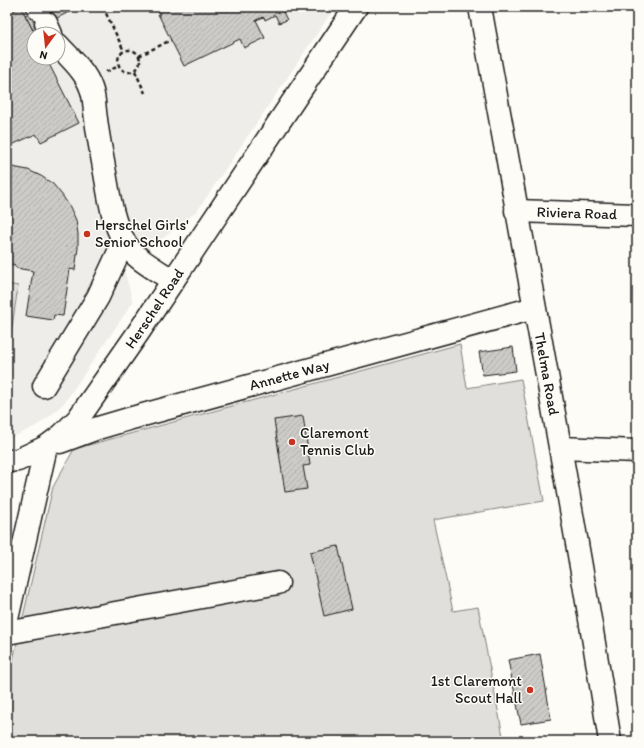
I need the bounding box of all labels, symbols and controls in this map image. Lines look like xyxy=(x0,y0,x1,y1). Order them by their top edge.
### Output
north arrow xyxy=(26,26,66,66)
text: N xyxy=(38,48,49,62)
street label: Riviera Road xyxy=(536,203,617,223)
place label: Herschel Girls' Senior School xyxy=(95,216,189,251)
marker: Herschel Girls' Senior School xyxy=(82,229,92,239)
street label: Herschel Road xyxy=(121,265,188,352)
street label: Thelma Road xyxy=(531,331,563,418)
street label: Annette Way xyxy=(247,355,331,394)
place label: Claremont Tennis Club xyxy=(300,424,375,459)
marker: Claremont Tennis Club xyxy=(287,437,297,447)
place label: 1st Claremont Scout Hall xyxy=(431,672,523,707)
marker: 1st Claremont Scout Hall xyxy=(525,685,535,695)

